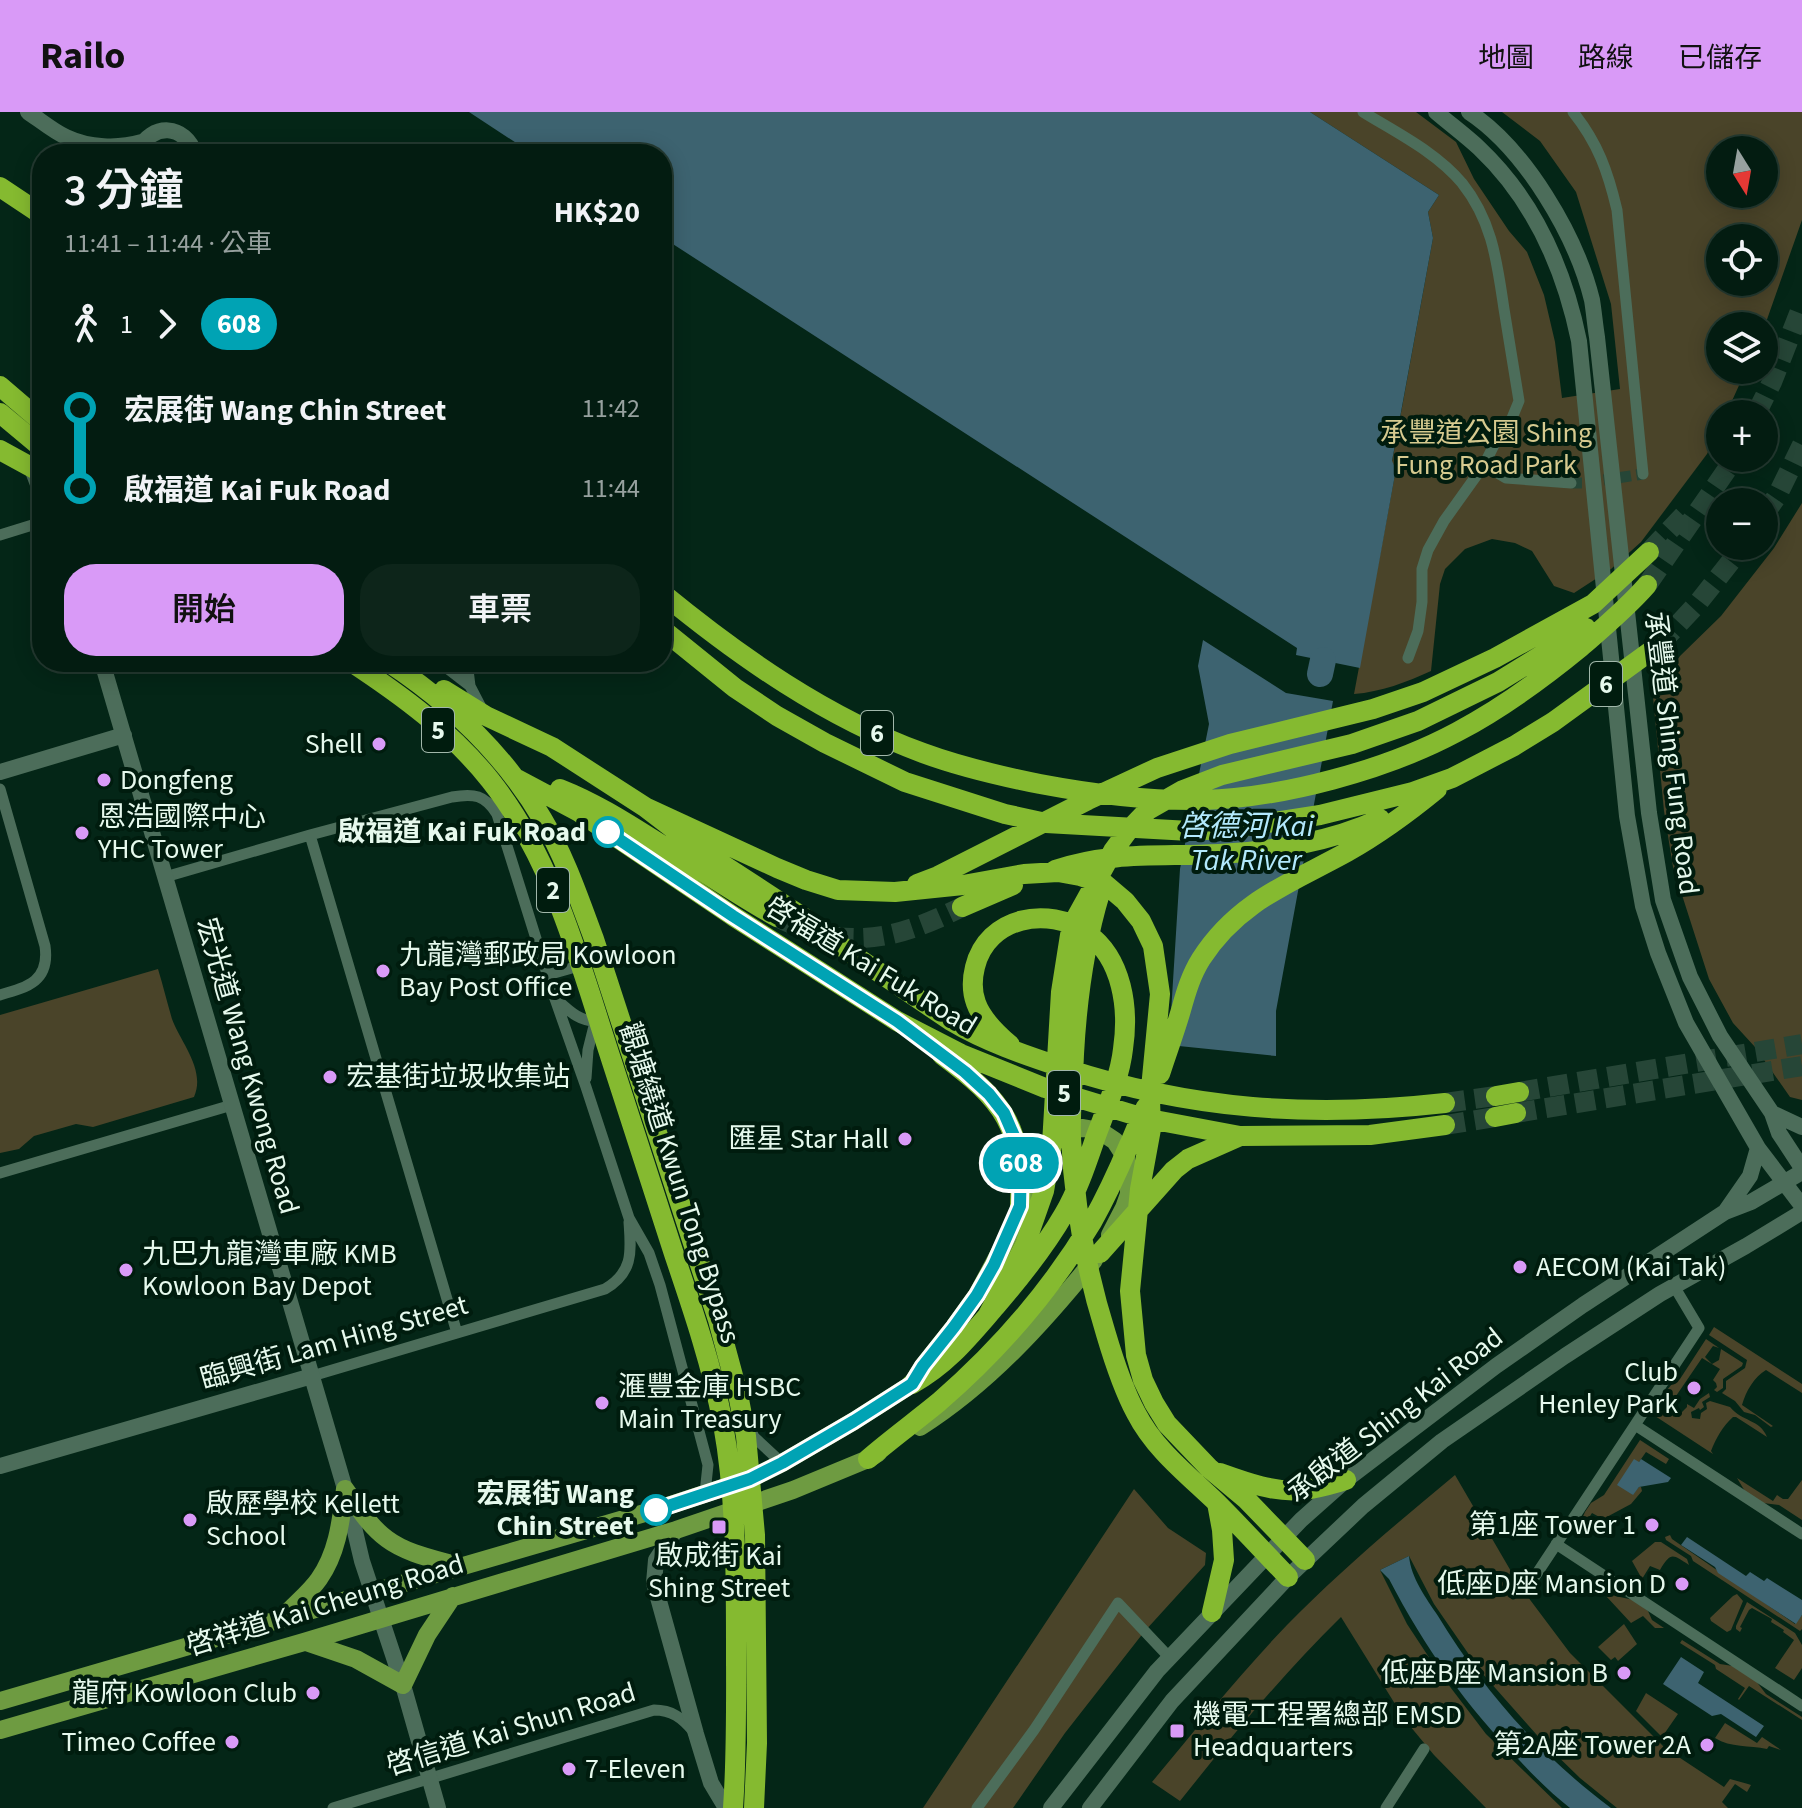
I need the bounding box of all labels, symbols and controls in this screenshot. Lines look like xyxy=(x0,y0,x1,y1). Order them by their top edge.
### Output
text: Railo xyxy=(40,29,125,83)
text: 地圖 xyxy=(1478,38,1534,78)
text: 路線 xyxy=(1578,38,1634,78)
text: 已儲存 xyxy=(1678,38,1762,78)
north arrow xyxy=(1706,136,1778,208)
map controls xyxy=(1706,136,1778,560)
text: 3 分鐘 xyxy=(64,160,183,223)
text: HK$20 xyxy=(554,191,640,234)
button: locate xyxy=(1706,224,1778,296)
text: 11:41 – 11:44 · 公車 xyxy=(64,225,272,262)
icon: walk xyxy=(64,302,108,346)
icon: forward xyxy=(145,302,189,346)
text: 608 xyxy=(217,304,261,344)
text: 1 xyxy=(120,306,133,343)
button: layers xyxy=(1706,312,1778,384)
text: 宏展街 Wang Chin Street xyxy=(124,389,446,432)
text: 11:42 xyxy=(582,390,640,427)
button: + xyxy=(1706,400,1778,472)
park label: 承豐道公園 Shing Fung Road Park xyxy=(1380,413,1592,485)
text: 啟福道 Kai Fuk Road xyxy=(124,469,391,512)
text: 11:44 xyxy=(582,470,640,507)
button: − xyxy=(1706,488,1778,560)
button: 開始 xyxy=(64,564,344,656)
button: 車票 xyxy=(360,564,640,656)
street label: 承豐道 Shing Fung Road xyxy=(1635,609,1709,897)
road number: 6 xyxy=(1590,662,1622,706)
road number: 5 xyxy=(422,708,454,752)
road number: 6 xyxy=(861,711,893,755)
place label: Shell xyxy=(305,724,363,764)
marker: Shell xyxy=(370,735,388,753)
place label: Dongfeng xyxy=(120,760,233,800)
marker: Dongfeng xyxy=(95,771,113,789)
place label: 恩浩國際中心 YHC Tower xyxy=(97,797,266,869)
water label: 啓德河 Kai Tak River xyxy=(1178,805,1315,882)
place label: 啟福道 Kai Fuk Road xyxy=(337,812,586,852)
marker: 啟福道 Kai Fuk Road xyxy=(593,817,623,847)
marker: 恩浩國際中心 YHC Tower xyxy=(73,824,91,842)
road number: 2 xyxy=(537,868,569,912)
street label: 啓福道 Kai Fuk Road xyxy=(758,887,984,1045)
street label: 宏光道 Wang Kwong Road xyxy=(187,913,309,1219)
place label: 九龍灣郵政局 Kowloon Bay Post Office xyxy=(399,935,677,1007)
marker: 九龍灣郵政局 Kowloon Bay Post Office xyxy=(374,962,392,980)
street label: 觀塘繞道 Kwun Tong Bypass xyxy=(609,1018,751,1348)
place label: 宏基街垃圾收集站 xyxy=(346,1057,570,1097)
marker: 宏基街垃圾收集站 xyxy=(321,1068,339,1086)
road number: 5 xyxy=(1048,1071,1080,1115)
place label: 匯星 Star Hall xyxy=(728,1119,889,1159)
marker: 匯星 Star Hall xyxy=(896,1130,914,1148)
line badge: 608 xyxy=(975,1137,1067,1189)
text: 608 xyxy=(999,1143,1043,1183)
place label: 九巴九龍灣車廠 KMB Kowloon Bay Depot xyxy=(142,1234,397,1306)
place label: AECOM (Kai Tak) xyxy=(1536,1247,1726,1287)
marker: AECOM (Kai Tak) xyxy=(1511,1258,1529,1276)
marker: 九巴九龍灣車廠 KMB Kowloon Bay Depot xyxy=(117,1261,135,1279)
street label: 臨興街 Lam Hing Street xyxy=(196,1285,473,1399)
street label: 承啟道 Shing Kai Road xyxy=(1278,1318,1512,1512)
place label: Club Henley Park xyxy=(1538,1352,1678,1424)
place label: 滙豐金庫 HSBC Main Treasury xyxy=(618,1367,801,1439)
marker: Club Henley Park xyxy=(1685,1379,1703,1397)
marker: 滙豐金庫 HSBC Main Treasury xyxy=(593,1394,611,1412)
place label: 宏展街 Wang Chin Street xyxy=(476,1474,634,1546)
place label: 啟歷學校 Kellett School xyxy=(206,1484,400,1556)
marker: 宏展街 Wang Chin Street xyxy=(641,1495,671,1525)
place label: 第1座 Tower 1 xyxy=(1469,1505,1636,1545)
marker: 啟歷學校 Kellett School xyxy=(181,1511,199,1529)
marker: 第1座 Tower 1 xyxy=(1643,1516,1661,1534)
marker: 啟成街 Kai Shing Street xyxy=(710,1518,728,1536)
place label: 啟成街 Kai Shing Street xyxy=(648,1536,791,1608)
street label: 啓祥道 Kai Cheung Road xyxy=(181,1544,469,1666)
place label: 低座D座 Mansion D xyxy=(1437,1564,1666,1604)
marker: 低座D座 Mansion D xyxy=(1673,1575,1691,1593)
place label: 低座B座 Mansion B xyxy=(1381,1653,1608,1693)
marker: 低座B座 Mansion B xyxy=(1615,1664,1633,1682)
street label: 啓信道 Kai Shun Road xyxy=(381,1672,641,1786)
place label: 龍府 Kowloon Club xyxy=(72,1673,297,1713)
marker: 龍府 Kowloon Club xyxy=(304,1684,322,1702)
place label: 機電工程署總部 EMSD Headquarters xyxy=(1193,1695,1462,1767)
place label: Timeo Coffee xyxy=(61,1722,216,1762)
marker: 機電工程署總部 EMSD Headquarters xyxy=(1168,1722,1186,1740)
place label: 第2A座 Tower 2A xyxy=(1494,1725,1692,1765)
marker: Timeo Coffee xyxy=(223,1733,241,1751)
marker: 第2A座 Tower 2A xyxy=(1698,1736,1716,1754)
place label: 7-Eleven xyxy=(585,1749,686,1789)
marker: 7-Eleven xyxy=(560,1760,578,1778)

